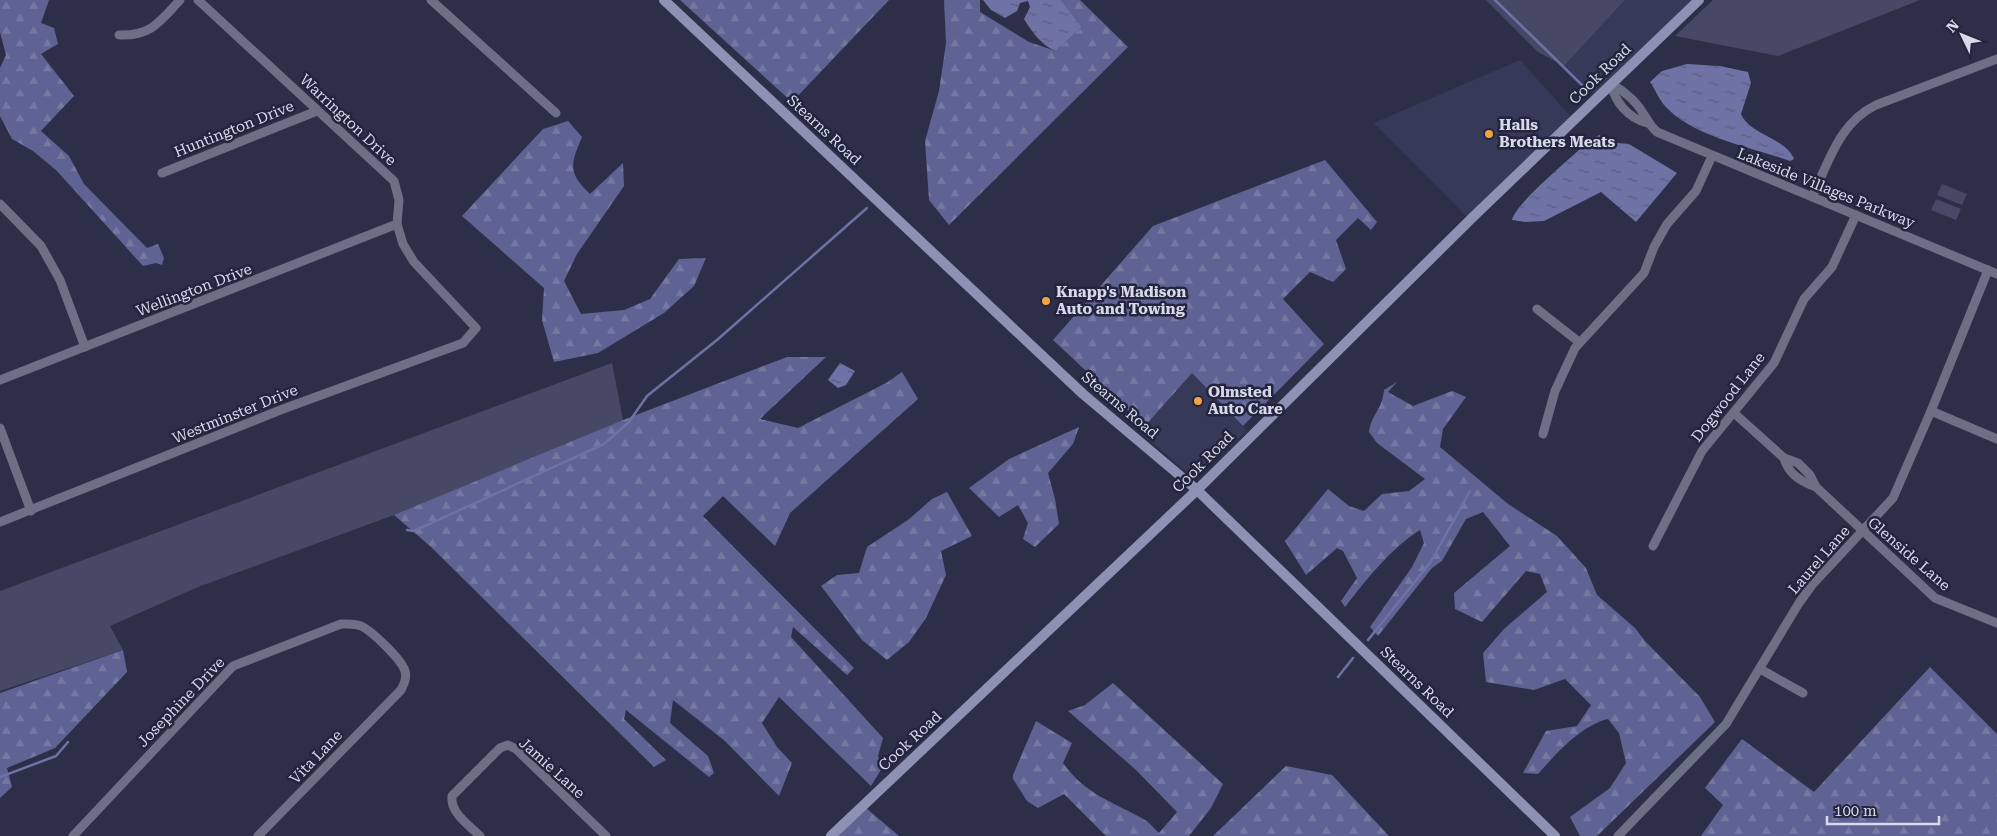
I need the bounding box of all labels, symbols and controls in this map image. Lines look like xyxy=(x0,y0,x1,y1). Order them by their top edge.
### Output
north arrow xyxy=(1937,10,1987,60)
text: N xyxy=(1943,17,1962,36)
street label: Cook Road xyxy=(1565,40,1635,108)
street label: Warrington Drive xyxy=(296,71,400,169)
street label: Stearns Road xyxy=(783,91,865,169)
street label: Huntington Drive xyxy=(171,97,297,161)
place label: Halls Brothers Meats xyxy=(1499,116,1615,151)
marker: Halls Brothers Meats xyxy=(1483,128,1495,140)
street label: Lakeside Villages Parkway xyxy=(1735,144,1918,232)
street label: Wellington Drive xyxy=(134,260,254,320)
place label: Knapp's Madison Auto and Towing xyxy=(1056,283,1186,318)
marker: Knapp's Madison Auto and Towing xyxy=(1040,295,1052,307)
street label: Dogwood Lane xyxy=(1687,349,1769,445)
street label: Stearns Road xyxy=(1078,368,1162,443)
street label: Westminster Drive xyxy=(170,381,300,447)
place label: Olmsted Auto Care xyxy=(1208,383,1283,418)
marker: Olmsted Auto Care xyxy=(1192,395,1204,407)
street label: Cook Road xyxy=(1169,427,1238,496)
street label: Glenside Lane xyxy=(1864,513,1954,595)
street label: Laurel Lane xyxy=(1784,522,1854,598)
street label: Stearns Road xyxy=(1377,643,1458,722)
street label: Josephine Drive xyxy=(134,653,228,751)
street label: Cook Road xyxy=(875,707,945,775)
street label: Vita Lane xyxy=(286,726,346,788)
street label: Jamie Lane xyxy=(515,734,589,802)
scale bar xyxy=(1827,794,1940,826)
text: 100 m xyxy=(1834,802,1877,820)

